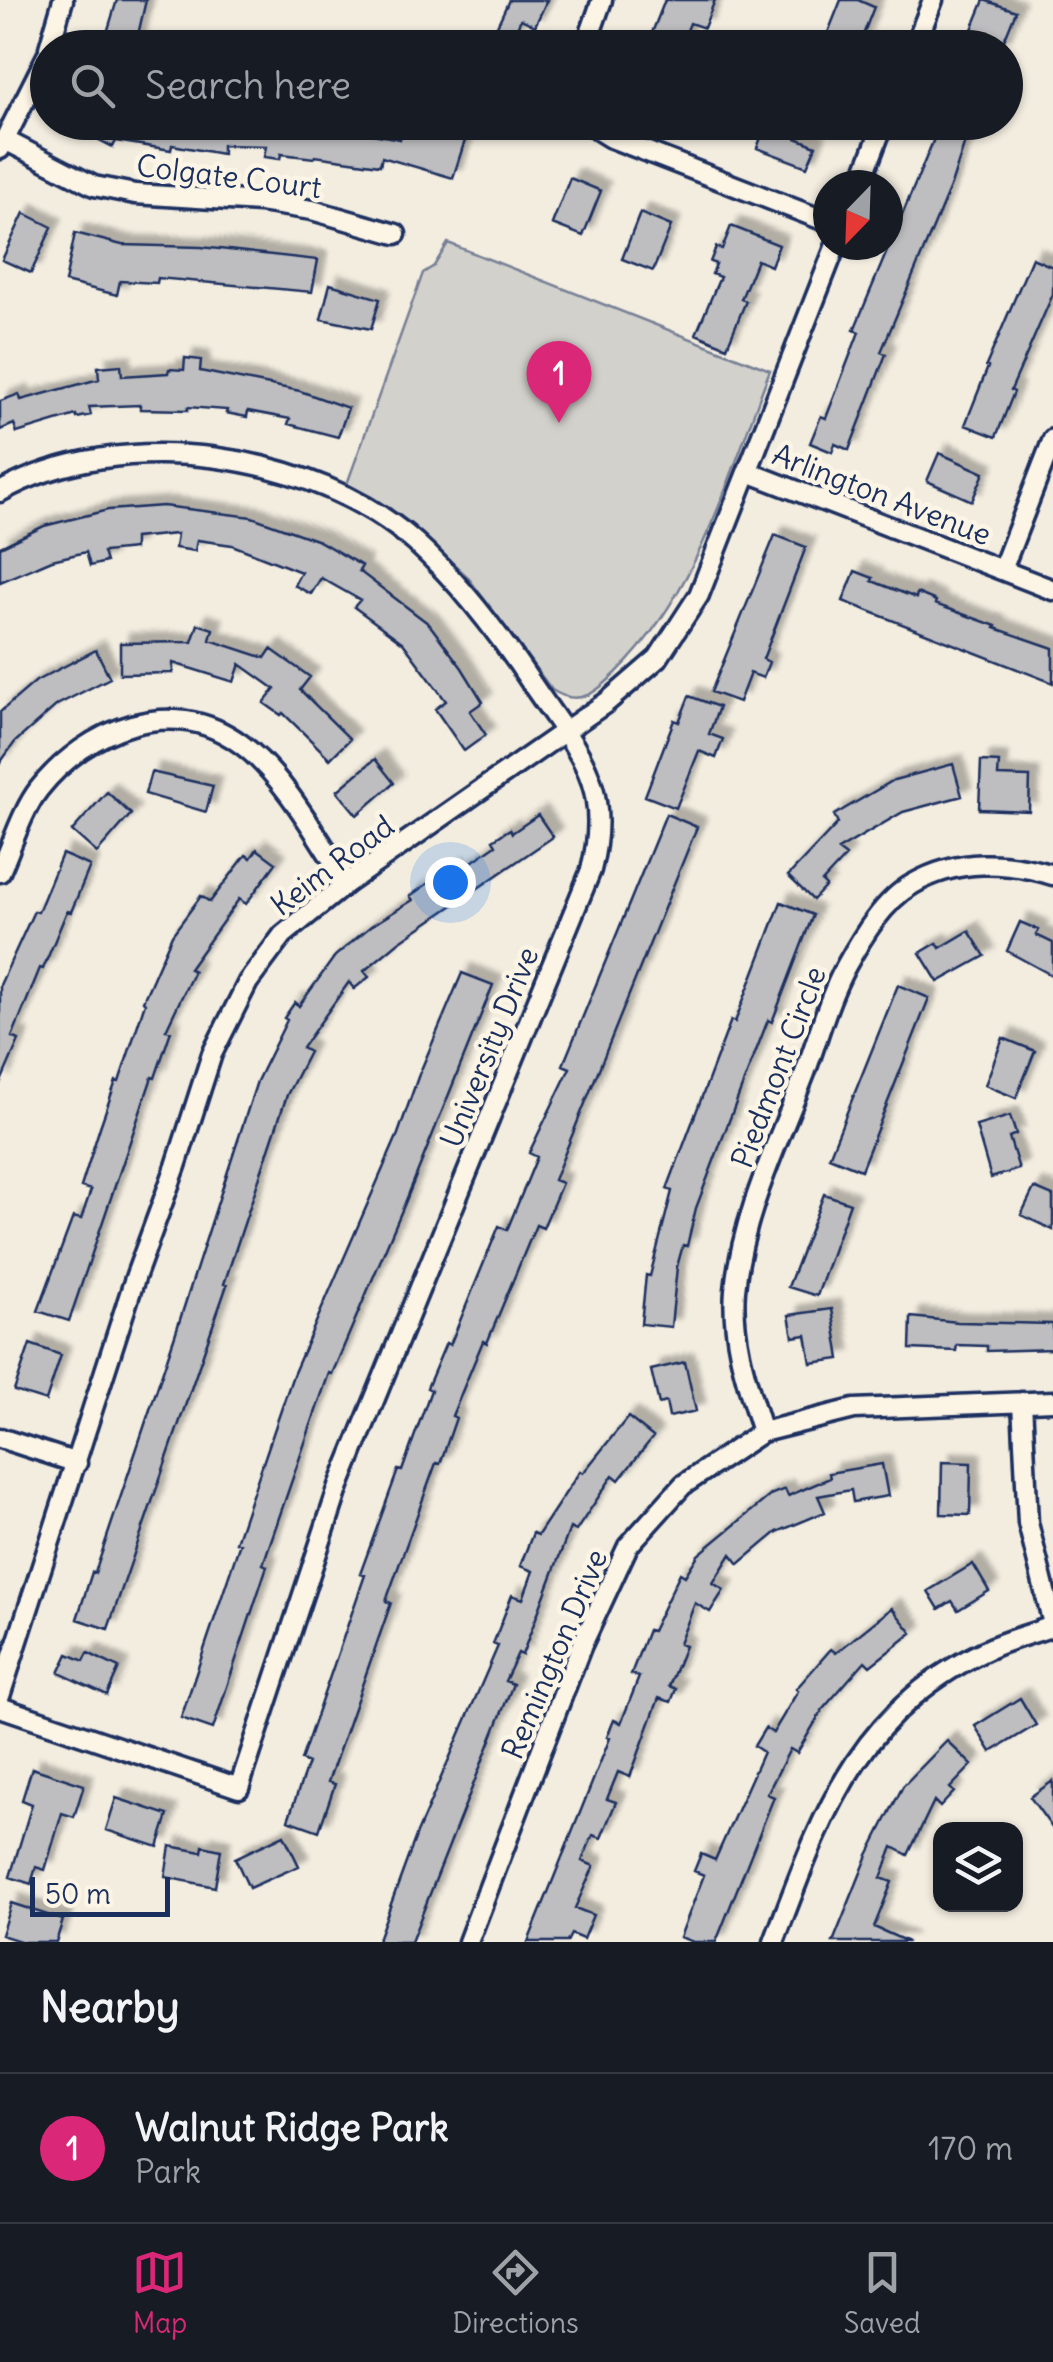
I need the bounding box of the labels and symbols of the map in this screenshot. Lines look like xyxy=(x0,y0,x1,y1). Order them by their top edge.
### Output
street label: Colgate Court xyxy=(134,146,324,206)
north arrow xyxy=(813,170,903,260)
pin: 1 xyxy=(526,340,592,423)
street label: Arlington Avenue xyxy=(767,435,997,553)
street label: Keim Road xyxy=(263,806,401,924)
your location xyxy=(425,857,476,908)
street label: University Drive xyxy=(432,941,546,1153)
street label: Piedmont Circle xyxy=(722,961,834,1173)
street label: Remington Drive xyxy=(493,1543,615,1765)
scale bar xyxy=(30,1872,170,1916)

